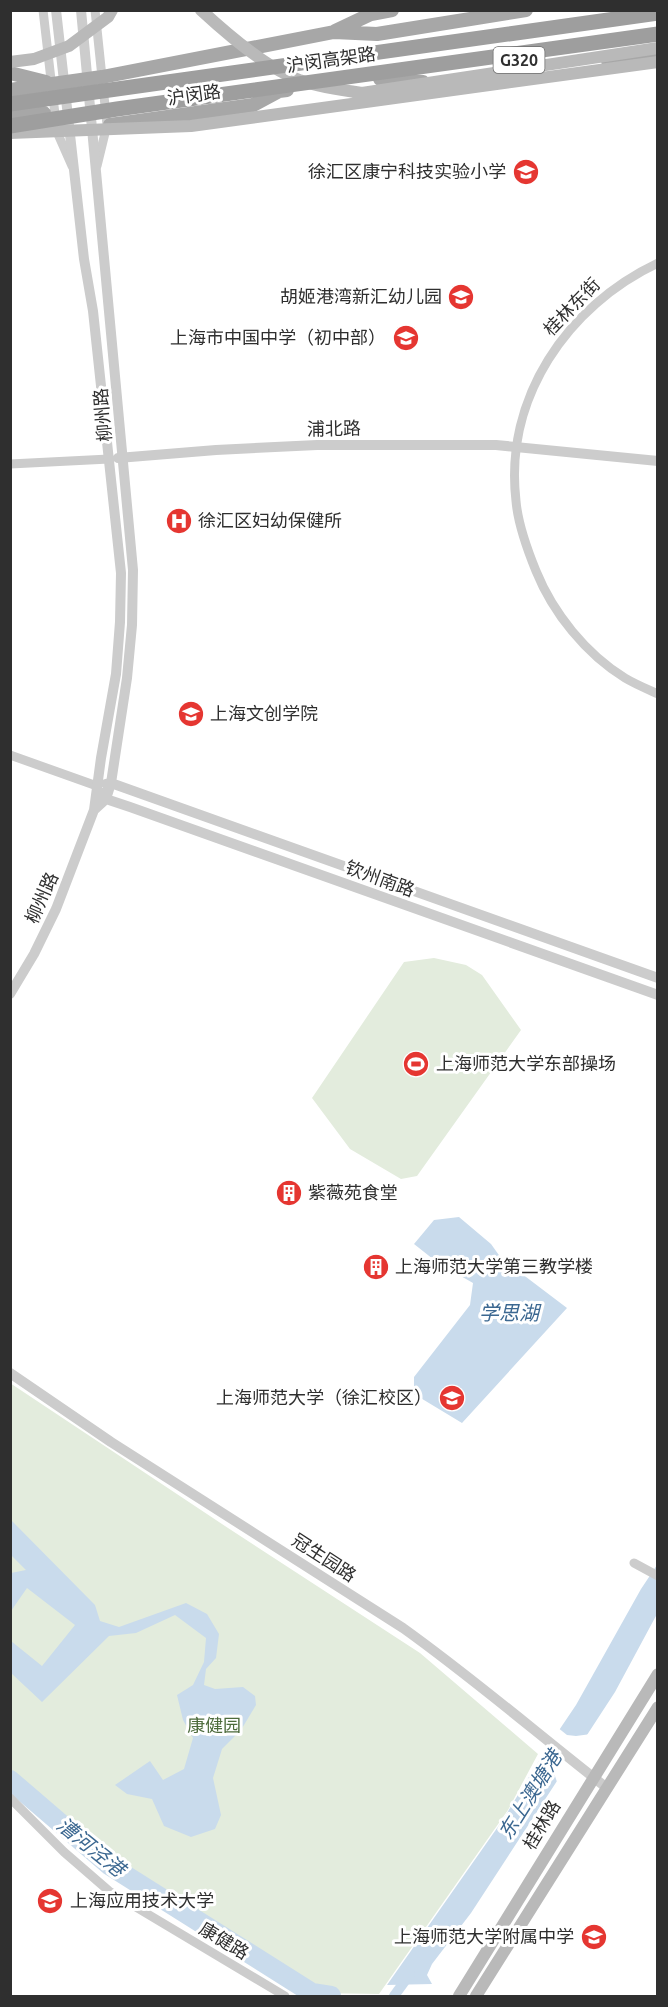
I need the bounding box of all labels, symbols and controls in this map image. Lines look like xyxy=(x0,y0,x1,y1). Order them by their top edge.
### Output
street label: 沪闵高架路 xyxy=(285,43,377,75)
road number: G320 xyxy=(494,47,544,73)
street label: 沪闵路 xyxy=(166,80,222,108)
school or university icon: 徐汇区康宁科技实验小学 xyxy=(511,157,541,187)
place label: 徐汇区康宁科技实验小学 xyxy=(308,161,506,181)
street label: 桂林东街 xyxy=(539,273,603,339)
school or university icon: 胡姬港湾新汇幼儿园 xyxy=(446,282,476,312)
place label: 胡姬港湾新汇幼儿园 xyxy=(280,286,442,306)
school or university icon: 上海市中国中学（初中部） xyxy=(391,323,421,353)
place label: 上海市中国中学（初中部） xyxy=(170,327,386,347)
street label: 柳州路 xyxy=(90,387,114,443)
street label: 浦北路 xyxy=(307,418,361,438)
hospital icon: 徐汇区妇幼保健所 xyxy=(164,506,194,536)
place label: 徐汇区妇幼保健所 xyxy=(198,510,342,530)
school or university icon: 上海文创学院 xyxy=(176,699,206,729)
place label: 上海文创学院 xyxy=(210,703,318,723)
street label: 钦州南路 xyxy=(343,856,418,900)
street label: 柳州路 xyxy=(21,869,61,926)
sports icon: 上海师范大学东部操场 xyxy=(401,1049,431,1079)
place label: 上海师范大学东部操场 xyxy=(436,1053,616,1073)
building icon: 紫薇苑食堂 xyxy=(274,1178,304,1208)
place label: 紫薇苑食堂 xyxy=(308,1182,398,1202)
building icon: 上海师范大学第三教学楼 xyxy=(361,1252,391,1282)
place label: 上海师范大学第三教学楼 xyxy=(395,1256,593,1276)
water label: 学思湖 xyxy=(479,1301,542,1324)
school or university icon: 上海师范大学（徐汇校区） xyxy=(437,1383,467,1413)
place label: 上海师范大学（徐汇校区） xyxy=(216,1387,432,1407)
street label: 冠生园路 xyxy=(289,1529,360,1585)
park label: 康健园 xyxy=(187,1715,241,1735)
water label: 东上澳塘港 xyxy=(493,1744,567,1843)
street label: 桂林路 xyxy=(519,1796,564,1853)
water label: 漕河泾港 xyxy=(53,1813,132,1883)
school or university icon: 上海应用技术大学 xyxy=(35,1886,65,1916)
place label: 上海应用技术大学 xyxy=(70,1890,214,1910)
street label: 康健路 xyxy=(196,1918,253,1963)
school or university icon: 上海师范大学附属中学 xyxy=(579,1922,609,1952)
place label: 上海师范大学附属中学 xyxy=(394,1926,574,1946)

